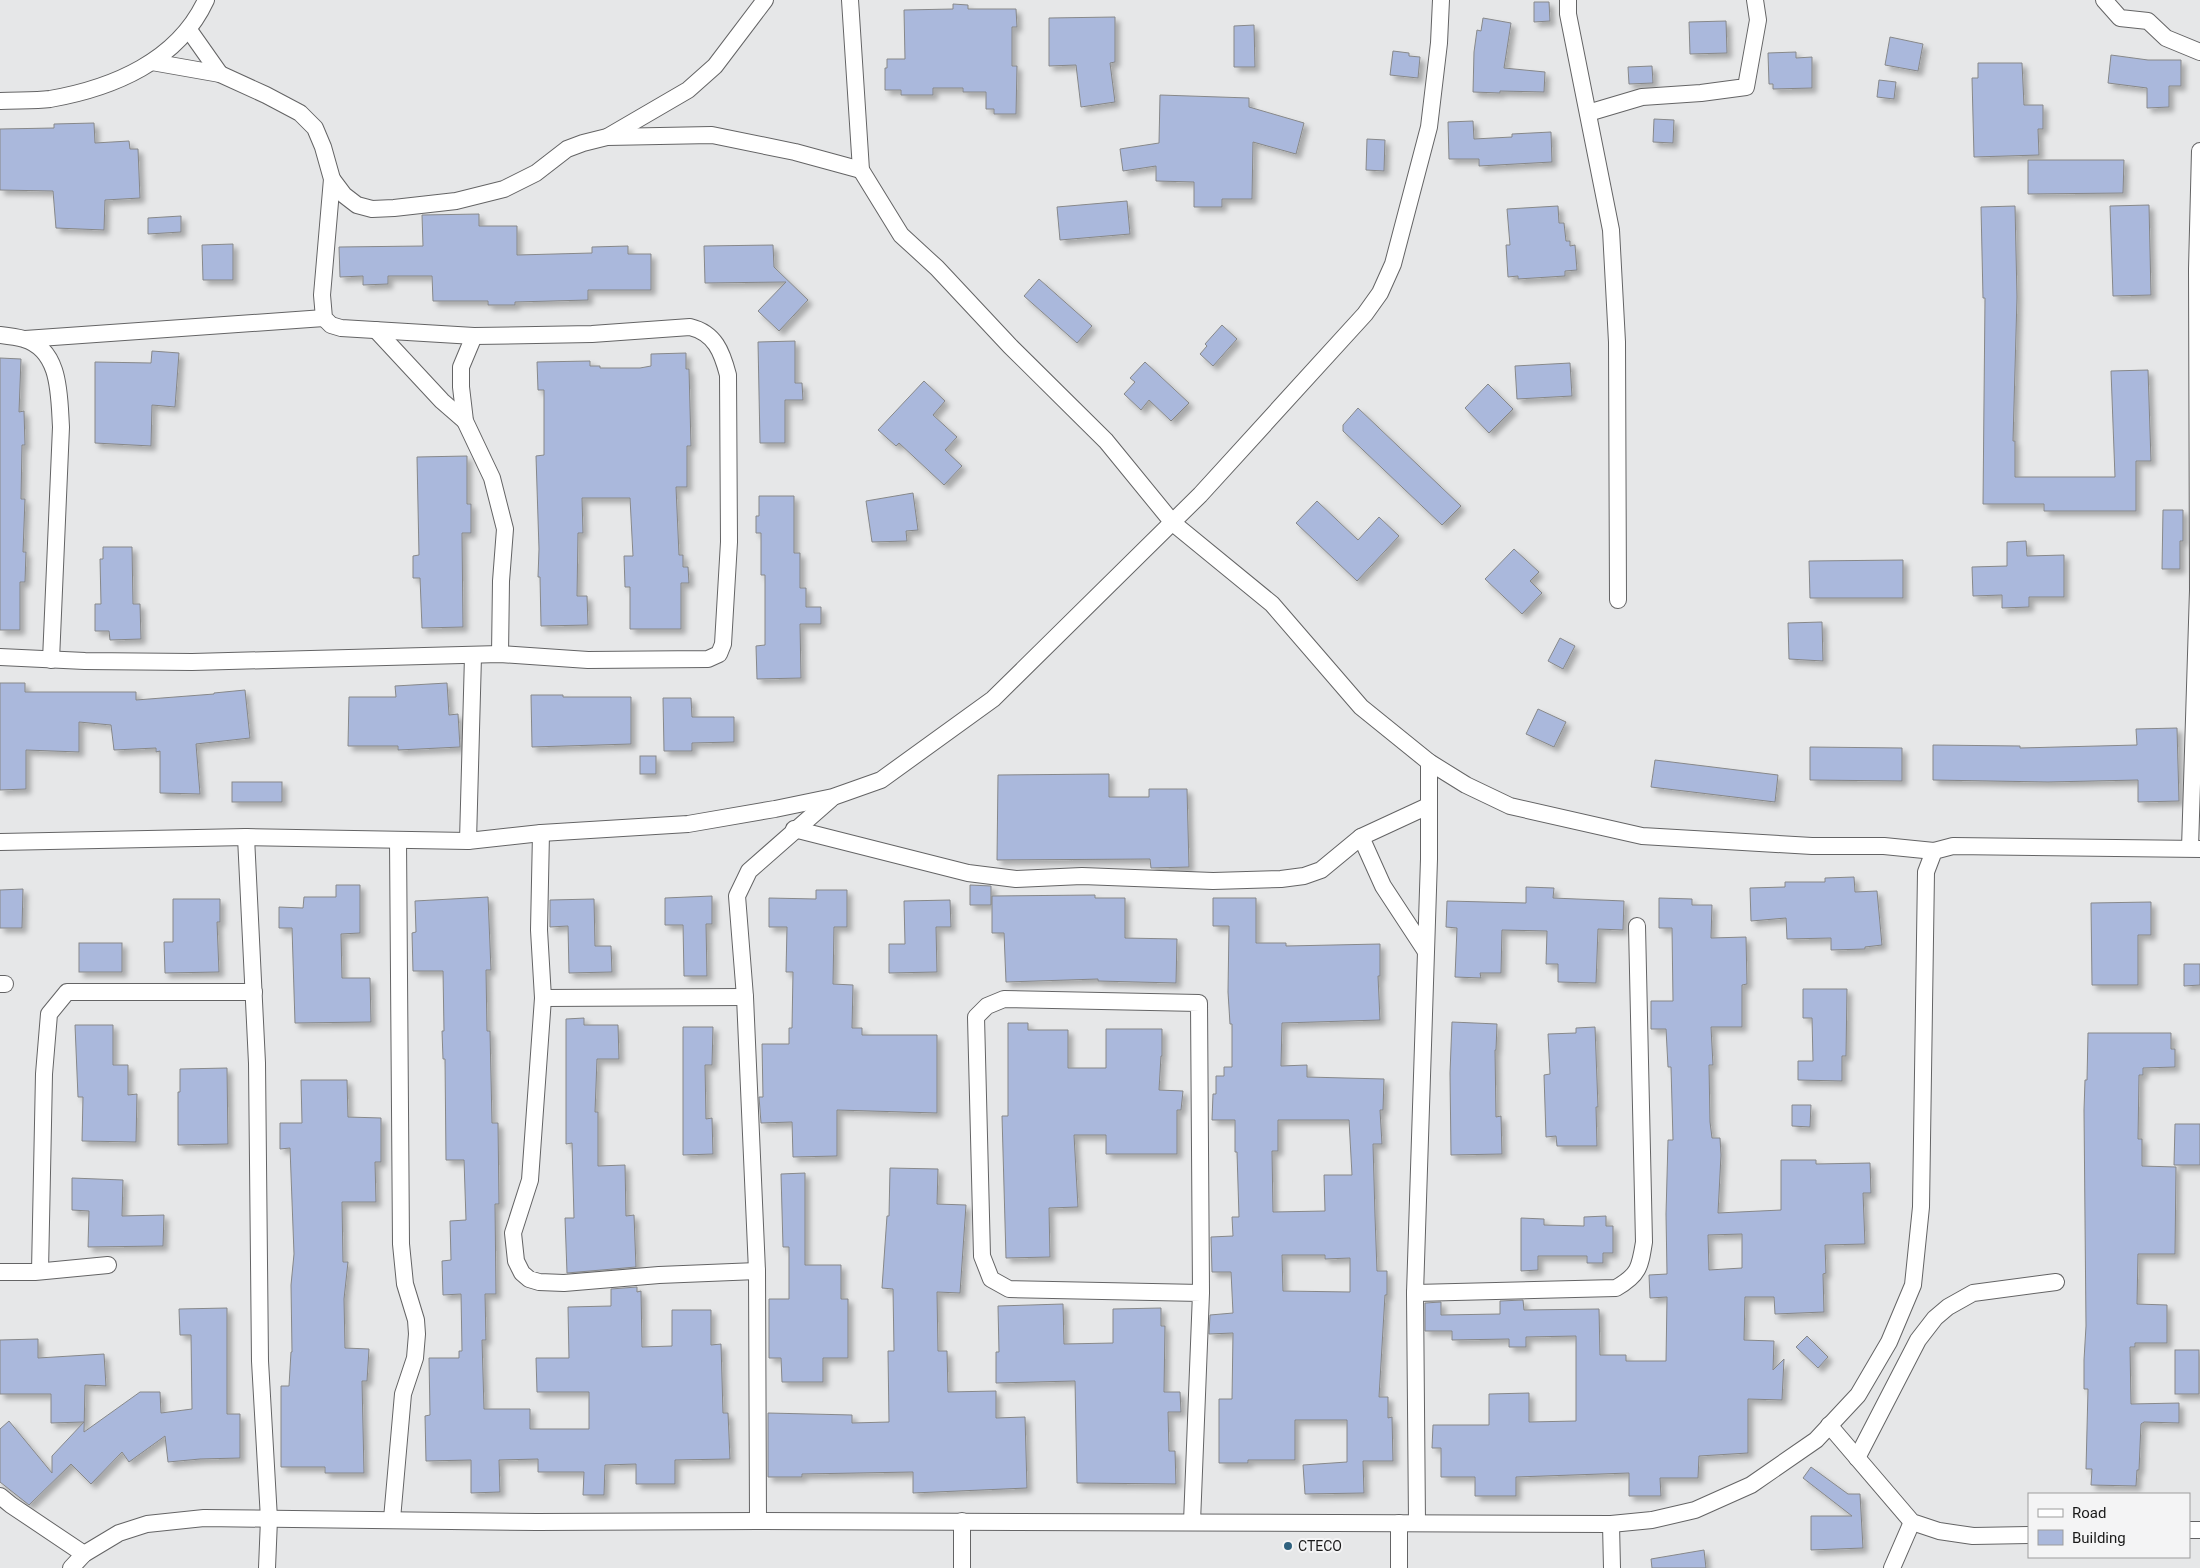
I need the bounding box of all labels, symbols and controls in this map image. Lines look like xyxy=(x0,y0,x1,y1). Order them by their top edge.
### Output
legend xyxy=(2028,1493,2190,1558)
text: Road xyxy=(2072,1504,2106,1522)
text: Building xyxy=(2072,1529,2126,1547)
place label: CTECO xyxy=(1298,1538,1342,1554)
marker: CTECO xyxy=(1282,1540,1294,1552)

